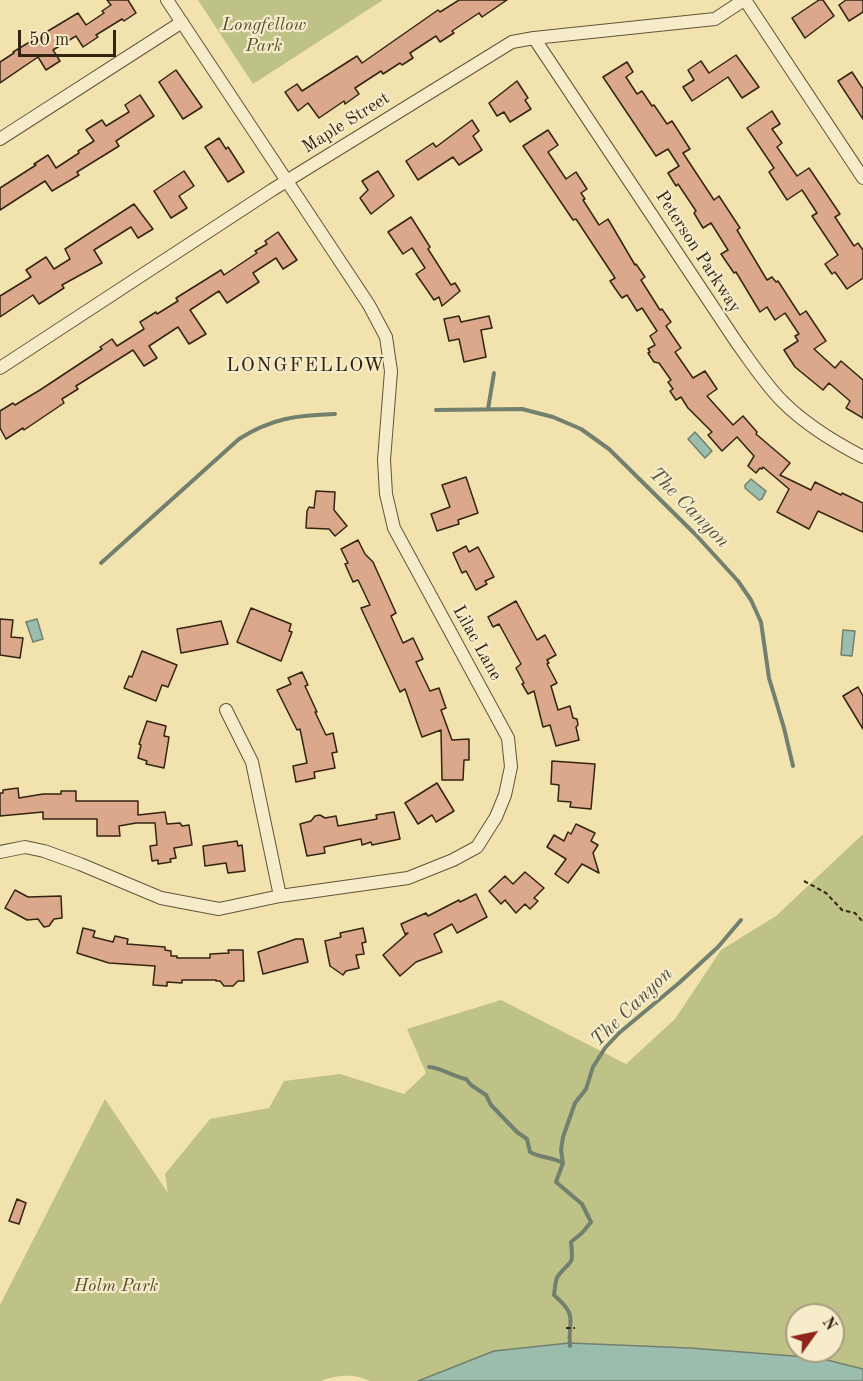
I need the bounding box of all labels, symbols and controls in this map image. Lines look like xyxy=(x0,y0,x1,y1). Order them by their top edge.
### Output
park label: Longfellow Park xyxy=(222,14,306,57)
scale bar xyxy=(21,18,118,56)
text: 50 m xyxy=(29,31,69,49)
street label: Maple Street xyxy=(298,88,394,158)
street label: Peterson Parkway xyxy=(650,187,746,317)
district label: LONGFELLOW xyxy=(226,354,386,378)
water label: The Canyon xyxy=(644,463,734,553)
street label: Lilac Lane xyxy=(448,602,506,684)
water label: The Canyon xyxy=(586,962,678,1052)
park label: Holm Park xyxy=(74,1275,158,1297)
north arrow xyxy=(785,1303,845,1363)
text: N xyxy=(818,1315,838,1334)

